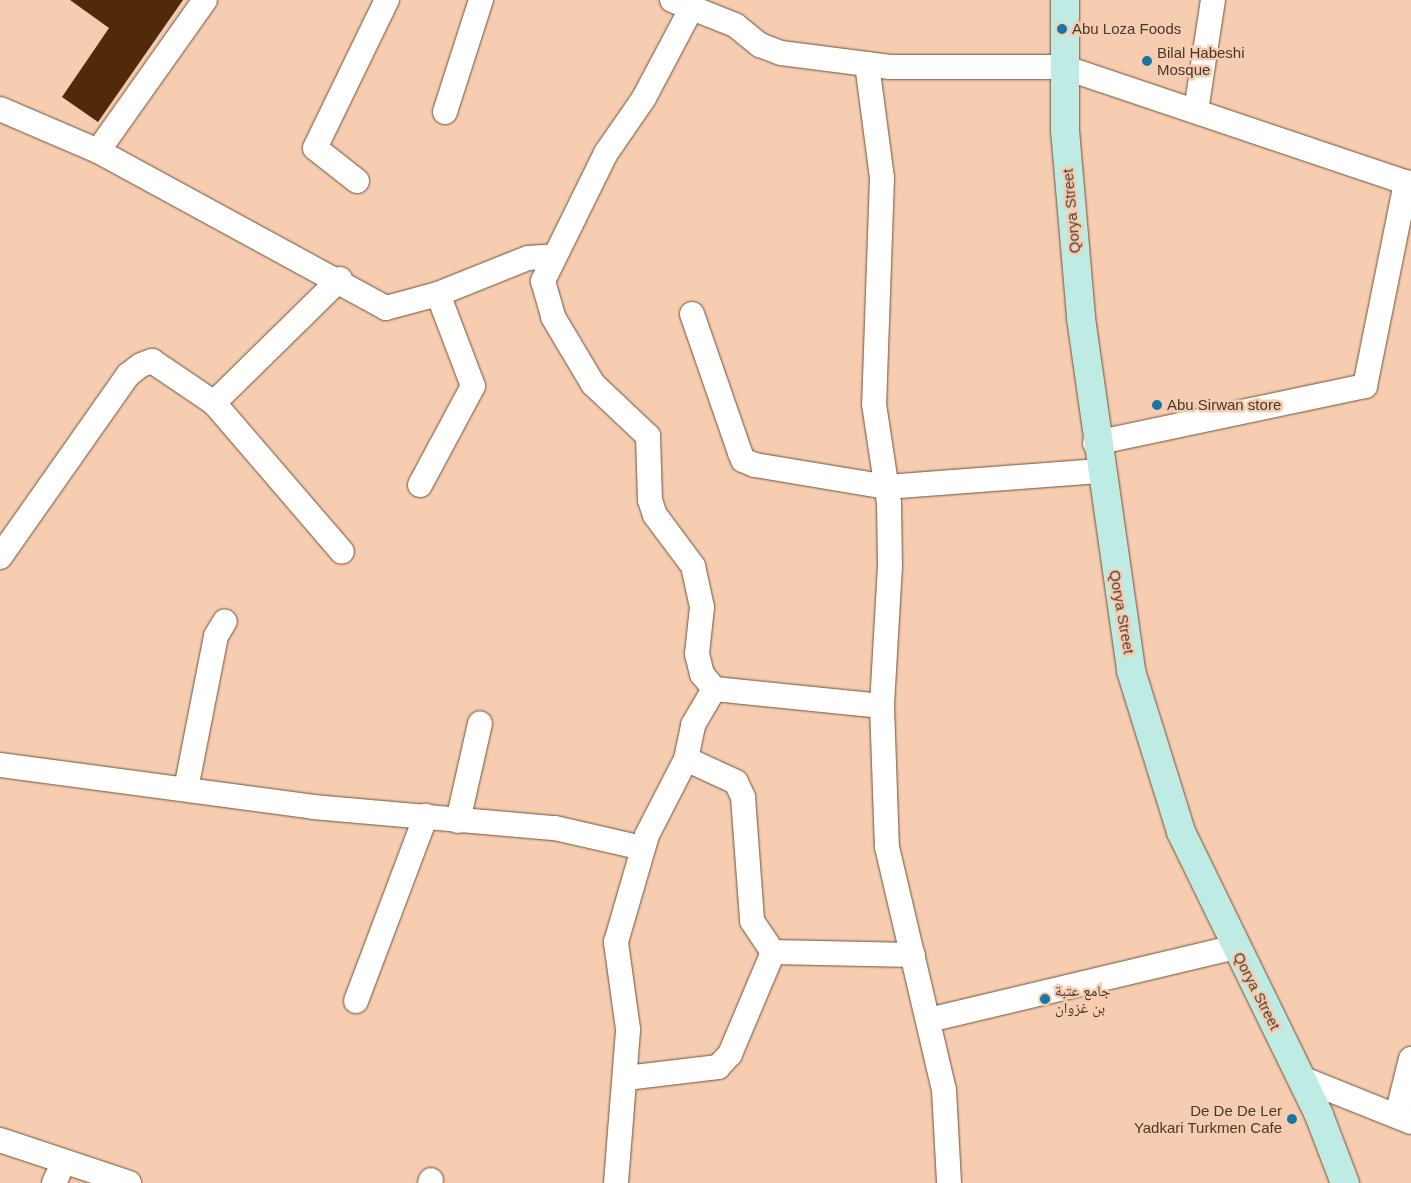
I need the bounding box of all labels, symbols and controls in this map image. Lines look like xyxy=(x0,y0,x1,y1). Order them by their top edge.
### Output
place label: Abu Loza Foods xyxy=(1072,20,1181,38)
marker: Abu Loza Foods xyxy=(1056,23,1068,35)
place label: Bilal Habeshi Mosque xyxy=(1157,43,1245,78)
marker: Bilal Habeshi Mosque xyxy=(1141,55,1153,67)
street label: Qorya Street xyxy=(1058,168,1084,254)
place label: Abu Sirwan store xyxy=(1167,396,1281,414)
marker: Abu Sirwan store xyxy=(1151,399,1163,411)
street label: Qorya Street xyxy=(1106,569,1138,655)
street label: Qorya Street xyxy=(1230,949,1284,1033)
place label: جامع عتبة بن غزوان xyxy=(1055,981,1111,1016)
marker: جامع عتبة بن غزوان xyxy=(1039,993,1051,1005)
place label: De De De Ler Yadkari Turkmen Cafe xyxy=(1134,1101,1282,1136)
marker: De De De Ler Yadkari Turkmen Cafe xyxy=(1286,1113,1298,1125)

